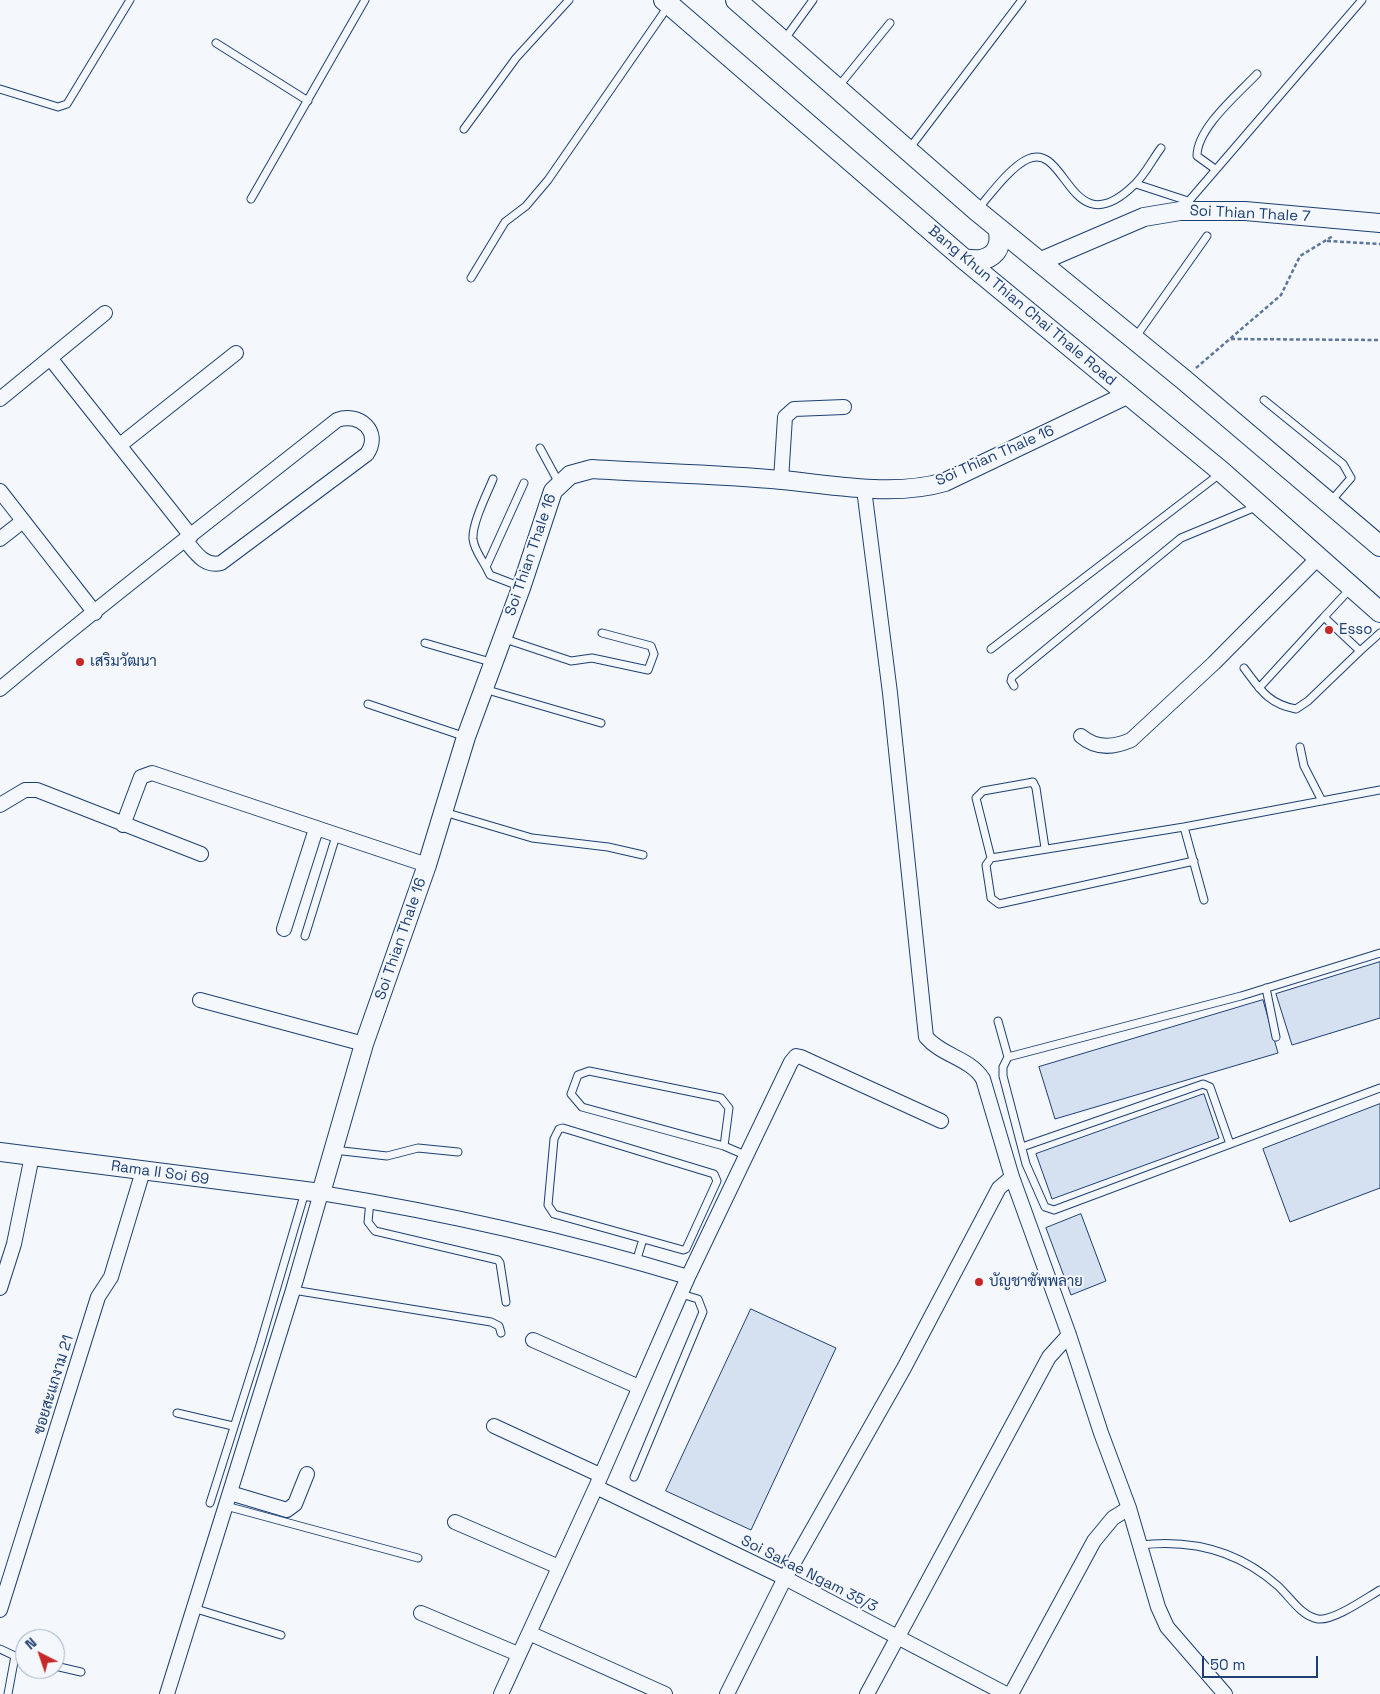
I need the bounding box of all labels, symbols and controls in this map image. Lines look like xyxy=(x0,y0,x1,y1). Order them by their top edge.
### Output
street label: Soi Thian Thale 7 xyxy=(1189,202,1311,226)
street label: Bang Khun Thian Chai Thale Road xyxy=(924,222,1120,390)
street label: Soi Thian Thale 16 xyxy=(933,422,1057,490)
street label: Soi Thian Thale 16 xyxy=(502,492,560,618)
place label: Esso xyxy=(1339,621,1373,639)
marker: Esso xyxy=(1323,624,1335,636)
place label: เสริมวัฒนา xyxy=(90,653,157,671)
marker: เสริมวัฒนา xyxy=(74,656,86,668)
street label: Soi Thian Thale 16 xyxy=(372,876,430,1002)
street label: Rama II Soi 69 xyxy=(110,1157,210,1189)
place label: บัญชาซัพพลาย xyxy=(989,1273,1083,1291)
marker: บัญชาซัพพลาย xyxy=(973,1276,985,1288)
street label: ซอยสะแกงาม 21 xyxy=(30,1333,78,1437)
street label: Soi Sakae Ngam 35/3 xyxy=(738,1532,880,1616)
north arrow xyxy=(15,1629,65,1679)
text: N xyxy=(21,1634,40,1653)
scale bar xyxy=(1205,1646,1321,1678)
text: 50 m xyxy=(1210,1655,1245,1674)

